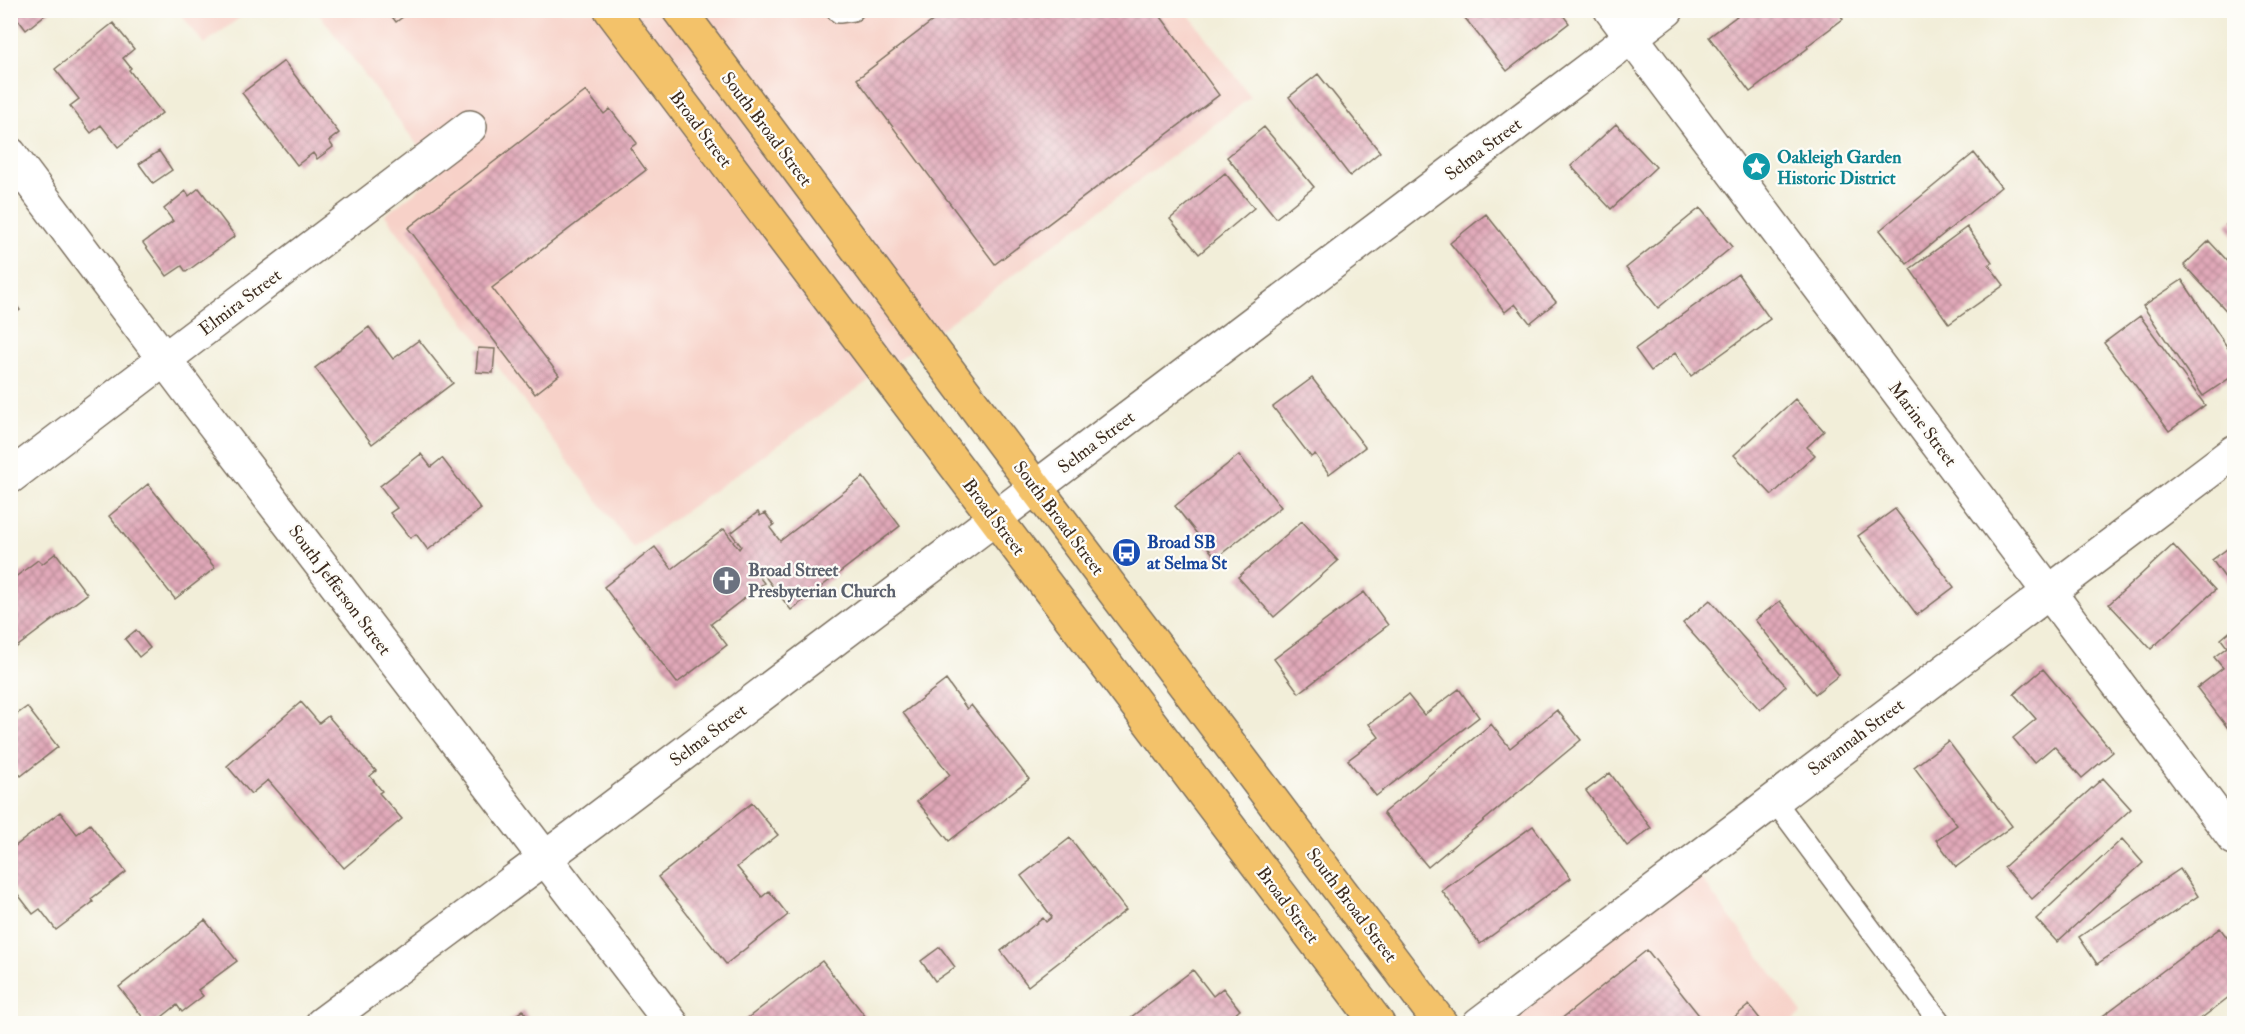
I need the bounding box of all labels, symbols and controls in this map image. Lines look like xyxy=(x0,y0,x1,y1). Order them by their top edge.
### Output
street label: South Broad Street xyxy=(716,67,817,191)
street label: Broad Street xyxy=(664,86,737,172)
street label: Selma Street xyxy=(1440,113,1527,186)
place label: Oakleigh Garden Historic District xyxy=(1777,146,1902,190)
place icon: Oakleigh Garden Historic District xyxy=(1740,151,1772,183)
street label: Elmira Street xyxy=(194,264,286,341)
street label: Marine Street xyxy=(1883,377,1962,471)
street label: Selma Street xyxy=(1053,406,1140,479)
street label: South Broad Street xyxy=(1008,456,1109,580)
street label: Broad Street xyxy=(957,474,1030,560)
street label: South Jefferson Street xyxy=(283,521,396,660)
place label: Broad SB at Selma St xyxy=(1147,531,1227,575)
bus stop icon: Broad SB at Selma St xyxy=(1110,536,1142,568)
place label: Broad Street Presbyterian Church xyxy=(748,559,896,603)
church icon: Broad Street Presbyterian Church xyxy=(711,564,743,596)
street label: Savannah Street xyxy=(1804,694,1909,781)
street label: Selma Street xyxy=(665,699,752,772)
street label: South Broad Street xyxy=(1301,843,1402,967)
street label: Broad Street xyxy=(1251,862,1324,948)

